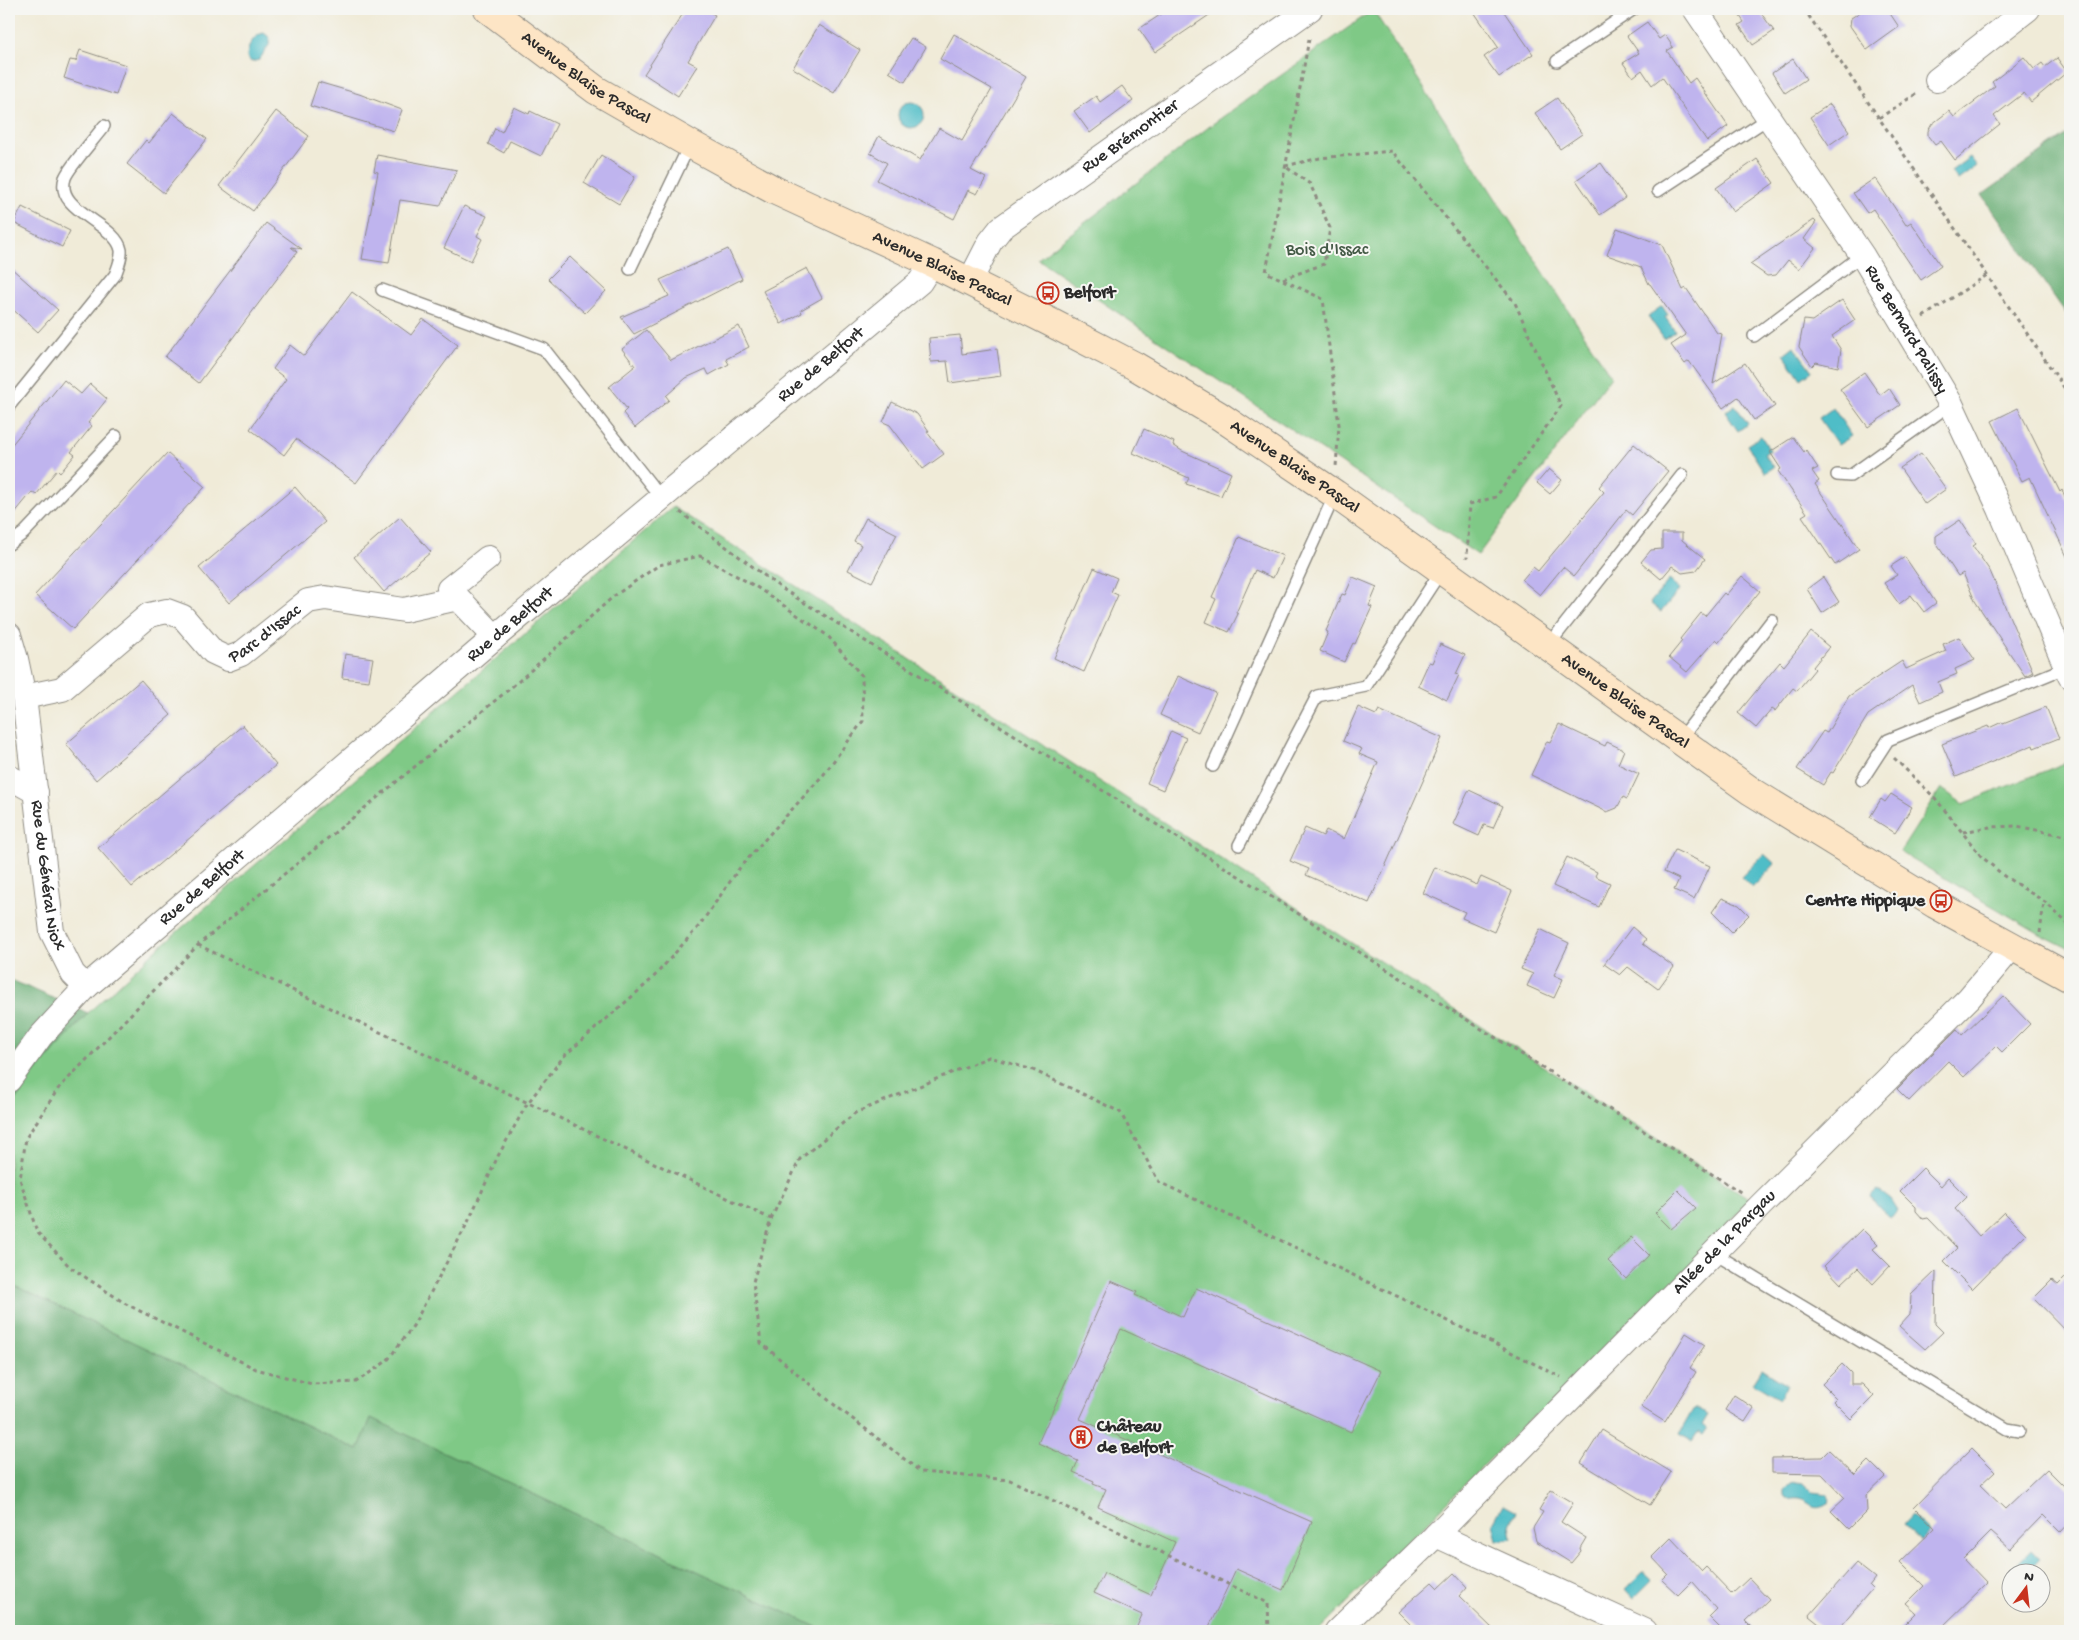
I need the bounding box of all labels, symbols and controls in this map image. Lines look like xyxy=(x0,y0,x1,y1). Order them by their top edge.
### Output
street label: Avenue Blaise Pascal xyxy=(517,27,654,130)
street label: Rue Brémontier xyxy=(1078,94,1184,178)
street label: Avenue Blaise Pascal xyxy=(869,226,1015,312)
park label: Bois d'Issac xyxy=(1285,240,1369,261)
street label: Rue Bernard Palissy xyxy=(1860,261,1953,398)
bus stop icon: Belfort xyxy=(1036,281,1060,305)
place label: Belfort xyxy=(1063,283,1117,304)
street label: Rue de Belfort xyxy=(773,321,870,407)
street label: Avenue Blaise Pascal xyxy=(1226,416,1364,519)
street label: Rue de Belfort xyxy=(463,581,559,667)
street label: Parc d'Issac xyxy=(225,600,306,668)
street label: Avenue Blaise Pascal xyxy=(1557,648,1693,754)
street label: Rue du Général Niox xyxy=(26,799,70,955)
street label: Rue de Belfort xyxy=(155,844,251,930)
bus stop icon: Centre Hippique xyxy=(1929,889,1953,913)
place label: Centre Hippique xyxy=(1805,891,1926,912)
street label: Allée de la Pargau xyxy=(1668,1185,1781,1299)
place label: Château de Belfort xyxy=(1096,1417,1174,1459)
building icon: Château de Belfort xyxy=(1069,1425,1093,1449)
north arrow xyxy=(2002,1562,2052,1612)
text: N xyxy=(2022,1568,2035,1587)

